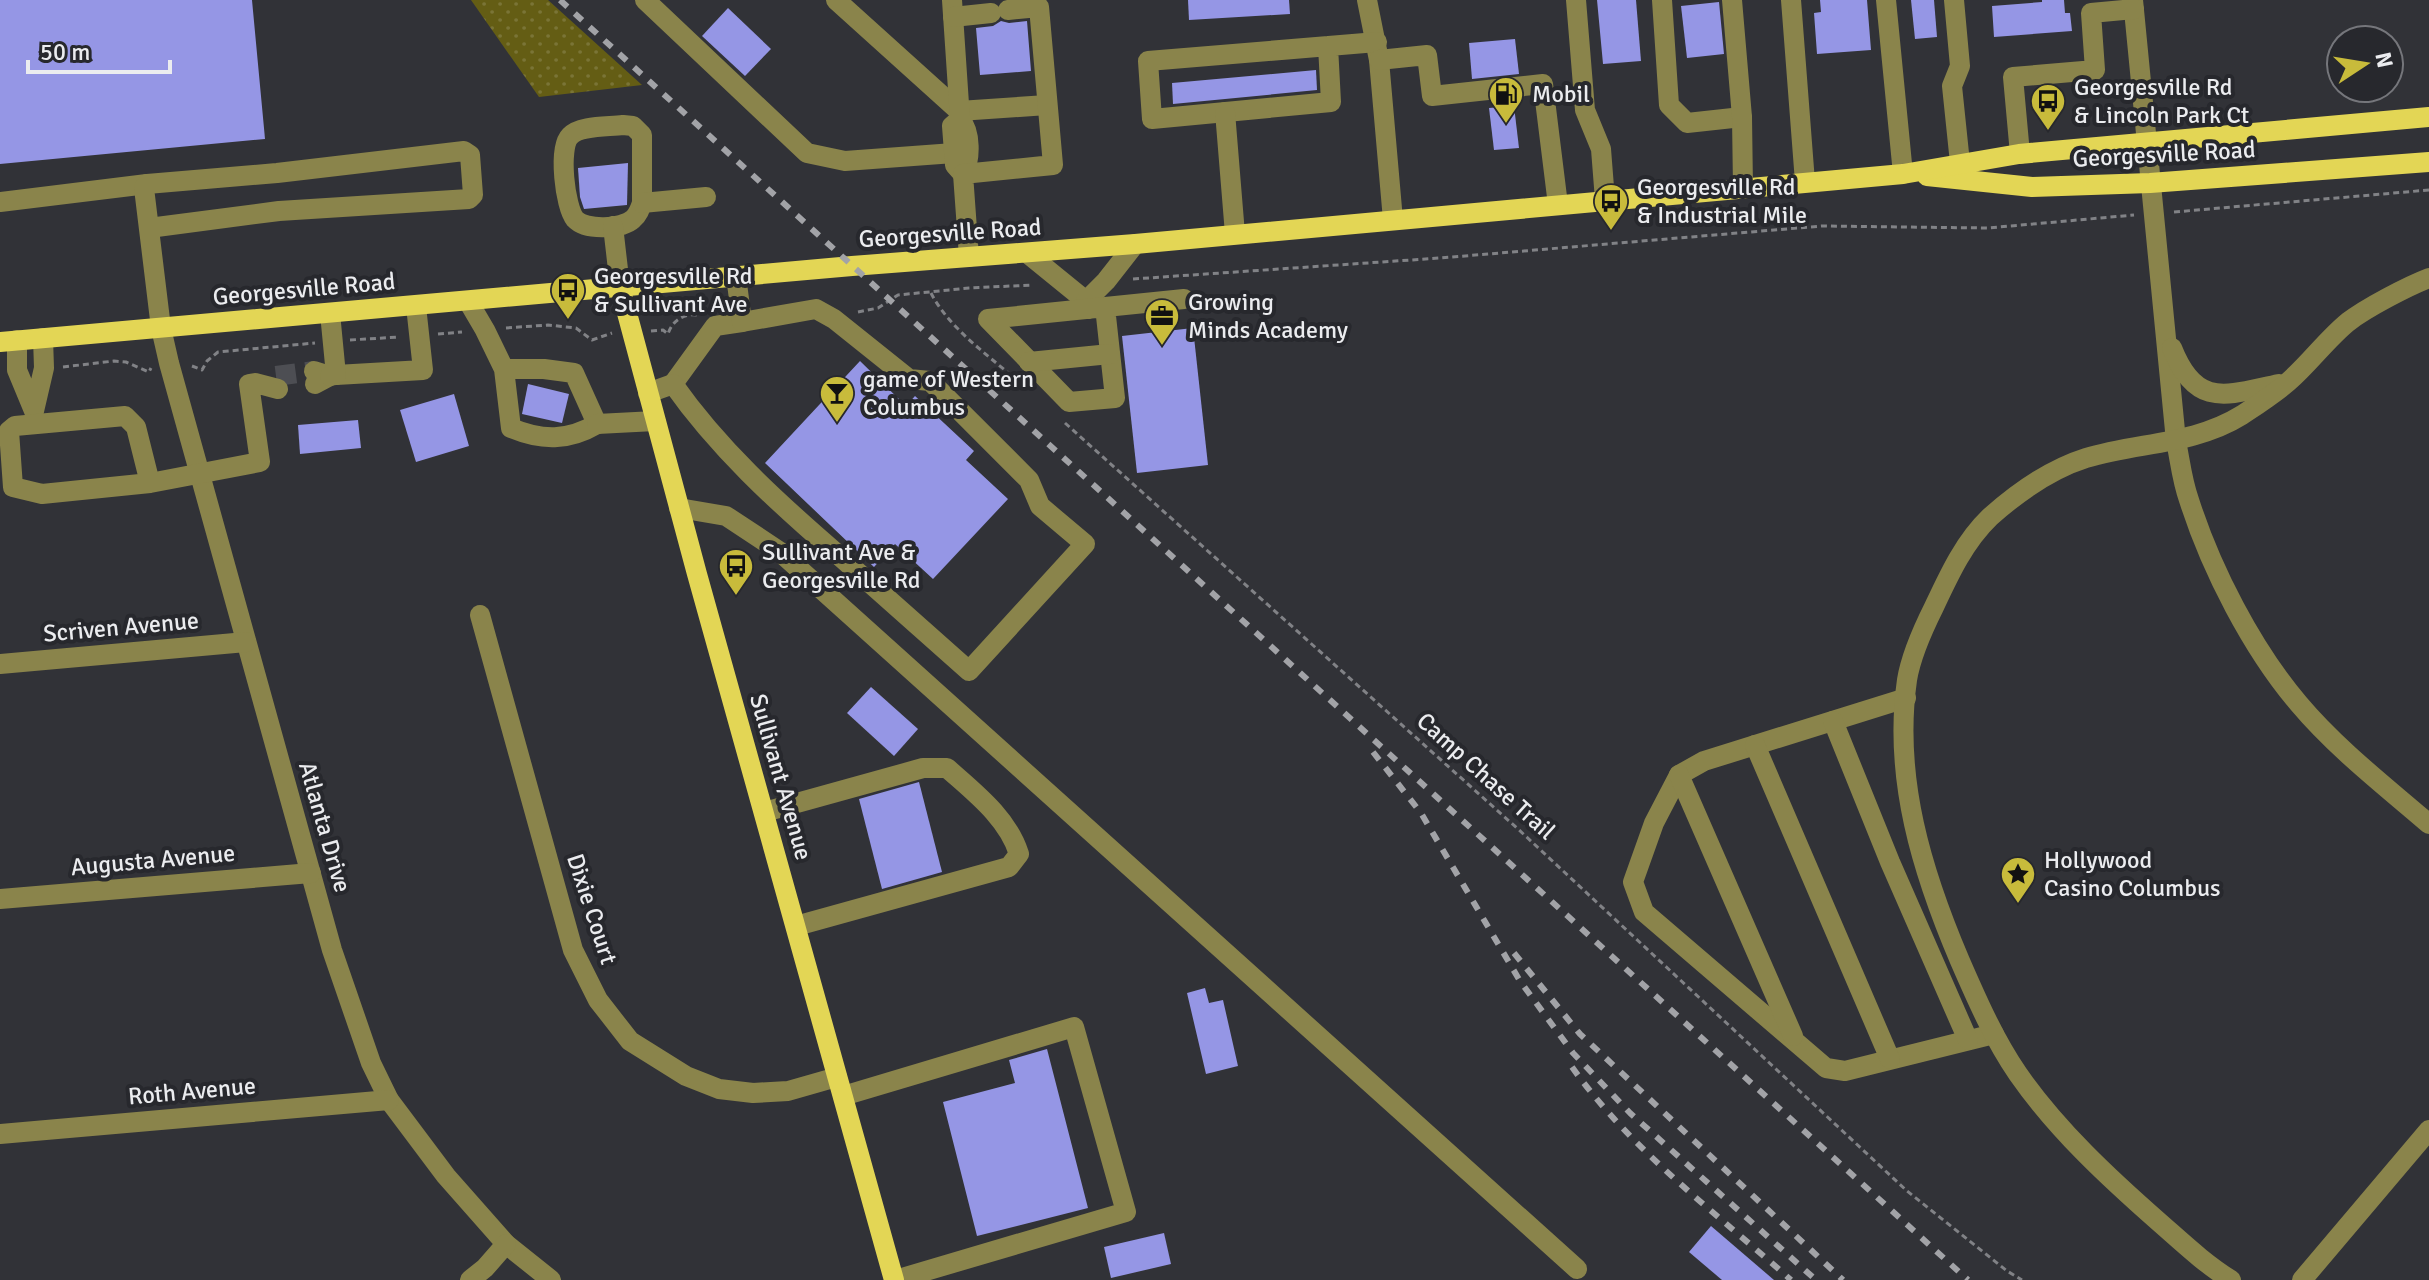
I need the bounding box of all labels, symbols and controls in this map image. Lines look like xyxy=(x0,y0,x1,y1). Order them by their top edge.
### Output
scale bar xyxy=(28,24,170,74)
north arrow xyxy=(2325,24,2405,104)
text: 50 m xyxy=(40,37,90,67)
text: N xyxy=(2369,50,2399,70)
place label: Georgesville Rd & Lincoln Park Ct xyxy=(2074,72,2249,130)
fuel station icon: Mobil xyxy=(1487,75,1525,125)
place label: Mobil xyxy=(1532,79,1590,109)
bus stop icon: Georgesville Rd & Lincoln Park Ct xyxy=(2029,82,2067,132)
street label: Georgesville Road xyxy=(2072,134,2256,174)
place label: Georgesville Rd & Industrial Mile xyxy=(1637,172,1807,230)
bus stop icon: Georgesville Rd & Industrial Mile xyxy=(1592,182,1630,232)
street label: Georgesville Road xyxy=(858,212,1042,254)
place label: Georgesville Rd & Sullivant Ave xyxy=(594,261,753,319)
street label: Georgesville Road xyxy=(211,266,397,312)
bus stop icon: Georgesville Rd & Sullivant Ave xyxy=(549,271,587,321)
place label: Growing Minds Academy xyxy=(1188,287,1348,345)
office icon: Growing Minds Academy xyxy=(1143,297,1181,347)
place label: game of Western Columbus xyxy=(863,364,1034,422)
bar icon: game of Western Columbus xyxy=(818,374,856,424)
place label: Sullivant Ave & Georgesville Rd xyxy=(762,537,921,595)
bus stop icon: Sullivant Ave & Georgesville Rd xyxy=(717,547,755,597)
street label: Scriven Avenue xyxy=(42,605,200,649)
street label: Sullivant Avenue xyxy=(743,691,819,863)
street label: Camp Chase Trail xyxy=(1410,706,1562,846)
street label: Atlanta Drive xyxy=(292,758,358,896)
street label: Augusta Avenue xyxy=(70,838,236,882)
place label: Hollywood Casino Columbus xyxy=(2044,845,2221,903)
street label: Dixie Court xyxy=(560,850,624,968)
place icon: Hollywood Casino Columbus xyxy=(1999,855,2037,905)
street label: Roth Avenue xyxy=(127,1070,257,1112)

